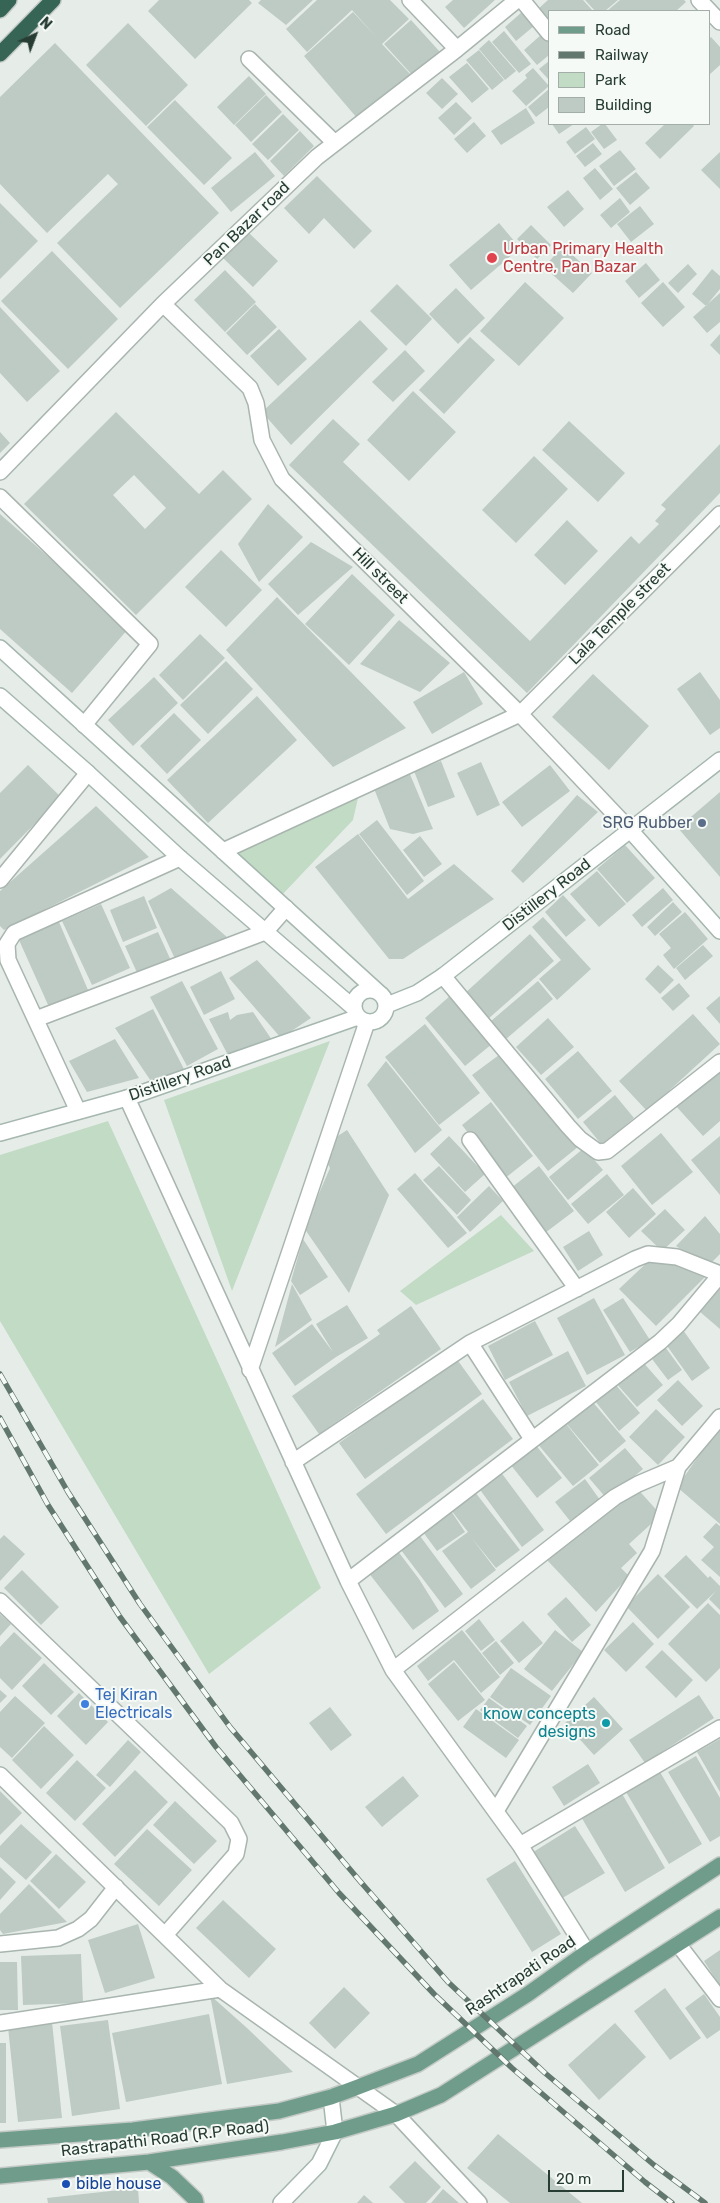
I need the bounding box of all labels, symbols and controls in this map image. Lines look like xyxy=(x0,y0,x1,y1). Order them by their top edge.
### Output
north arrow xyxy=(10,10,60,60)
legend xyxy=(548,10,710,125)
text: N xyxy=(36,14,55,33)
text: Road xyxy=(595,21,631,39)
text: Railway xyxy=(595,46,649,64)
text: Park xyxy=(595,71,626,89)
text: Building xyxy=(595,96,652,114)
street label: Pan Bazar road xyxy=(200,178,294,270)
place label: Urban Primary Health Centre, Pan Bazar xyxy=(503,239,663,277)
marker: Urban Primary Health Centre, Pan Bazar xyxy=(485,251,499,265)
street label: Hill street xyxy=(348,544,412,608)
street label: Lala Temple street xyxy=(565,559,675,669)
place label: SRG Rubber xyxy=(603,813,692,833)
marker: SRG Rubber xyxy=(696,817,708,829)
street label: Distillery Road xyxy=(499,855,595,935)
street label: Distillery Road xyxy=(126,1053,234,1105)
place label: Tej Kiran Electricals xyxy=(95,1685,172,1723)
marker: Tej Kiran Electricals xyxy=(79,1698,91,1710)
place label: know concepts designs xyxy=(483,1704,596,1742)
marker: know concepts designs xyxy=(600,1717,612,1729)
street label: Rashtrapati Road xyxy=(462,1932,580,2020)
street label: Rastrapathi Road (R.P Road) xyxy=(60,2117,270,2161)
scale bar xyxy=(550,2160,626,2192)
text: 20 m xyxy=(556,2170,591,2188)
place label: bible house xyxy=(76,2174,161,2194)
marker: bible house xyxy=(60,2178,72,2190)

